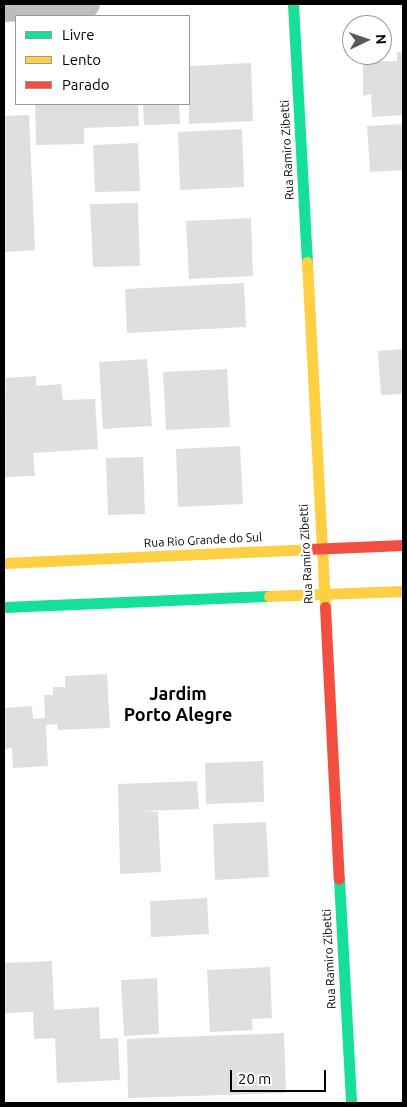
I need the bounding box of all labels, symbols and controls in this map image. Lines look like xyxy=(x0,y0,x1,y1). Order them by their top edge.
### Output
legend xyxy=(15,15,190,105)
north arrow xyxy=(342,15,392,65)
text: Livre xyxy=(62,26,95,43)
text: N xyxy=(373,34,389,45)
text: Lento xyxy=(62,51,101,68)
text: Parado xyxy=(62,76,109,93)
street label: Rua Ramiro Zibetti xyxy=(277,100,297,200)
street label: Rua Ramiro Zibetti xyxy=(296,504,316,604)
street label: Rua Rio Grande do Sul xyxy=(144,530,262,550)
district label: Jardim Porto Alegre xyxy=(124,683,232,726)
street label: Rua Ramiro Zibetti xyxy=(319,909,339,1009)
scale bar xyxy=(232,1060,328,1092)
text: 20 m xyxy=(238,1070,271,1087)

